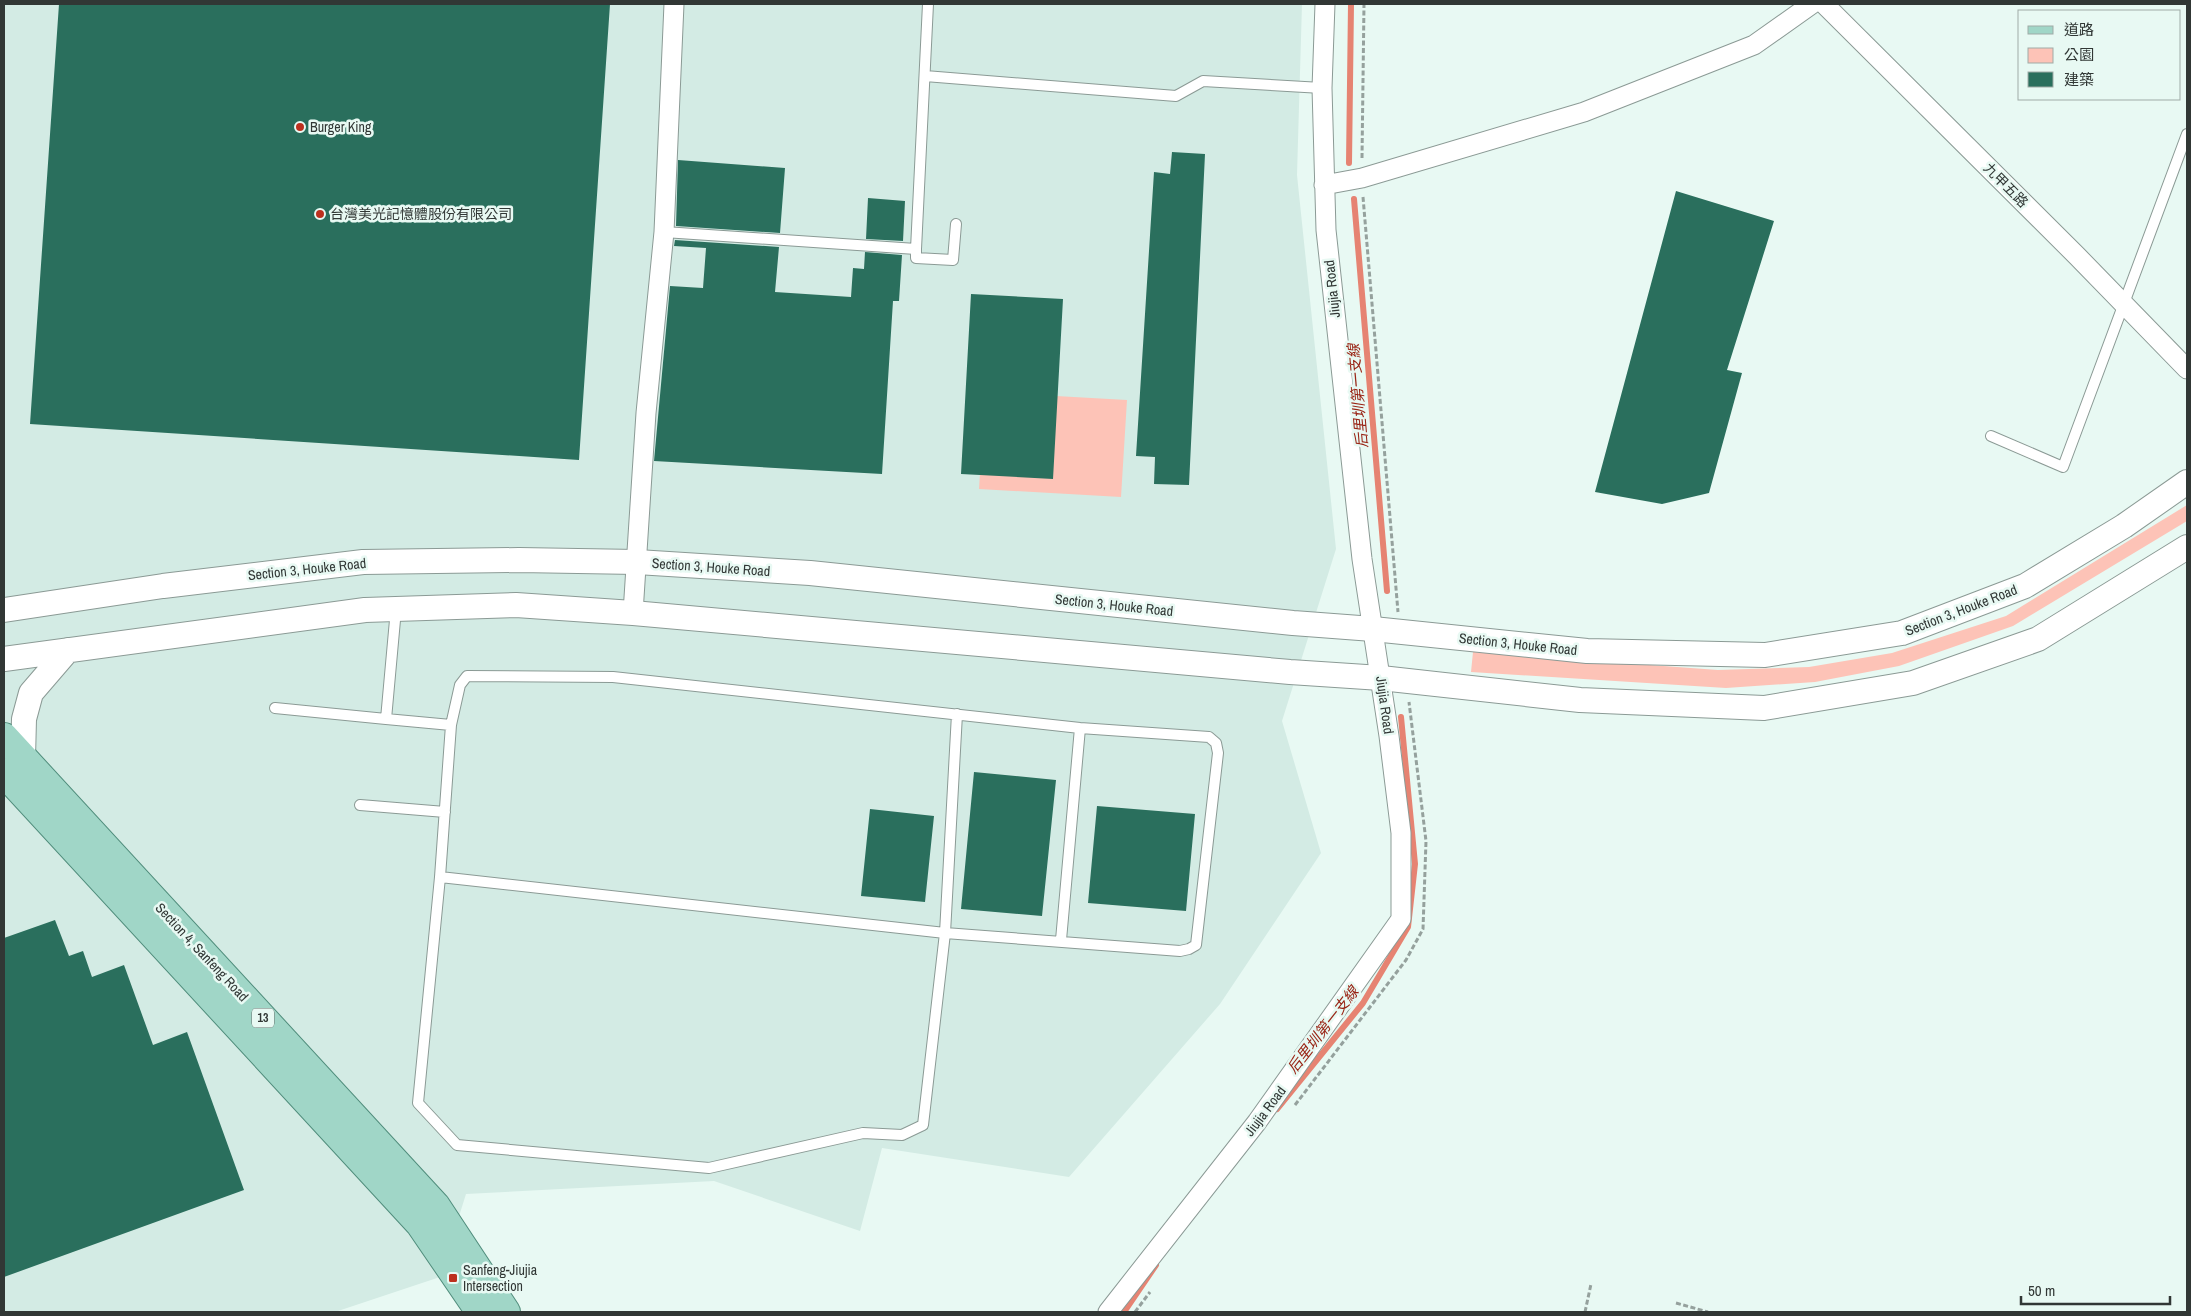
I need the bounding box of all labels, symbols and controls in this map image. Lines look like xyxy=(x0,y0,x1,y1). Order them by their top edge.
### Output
legend xyxy=(2018,10,2181,100)
text: 道路 xyxy=(2064,19,2094,40)
text: 公園 xyxy=(2064,44,2094,65)
text: 建築 xyxy=(2064,69,2094,90)
place label: Burger King xyxy=(310,118,372,136)
marker: Burger King xyxy=(294,121,306,133)
street label: 九甲五路 xyxy=(1980,159,2032,211)
place label: 台灣美光記憶體股份有限公司 xyxy=(330,205,512,223)
marker: 台灣美光記憶體股份有限公司 xyxy=(314,208,326,220)
street label: Jiujia Road xyxy=(1320,259,1344,319)
water label: 后里圳第一支線 xyxy=(1342,341,1373,449)
street label: Section 3, Houke Road xyxy=(247,554,367,584)
street label: Section 3, Houke Road xyxy=(651,554,771,580)
street label: Section 3, Houke Road xyxy=(1902,580,2020,640)
street label: Section 3, Houke Road xyxy=(1054,590,1174,620)
street label: Section 3, Houke Road xyxy=(1458,629,1578,659)
street label: Jiujia Road xyxy=(1372,675,1398,735)
street label: Section 4, Sanfeng Road xyxy=(152,899,252,1005)
water label: 后里圳第一支線 xyxy=(1282,980,1364,1078)
road number: 13 xyxy=(252,1008,274,1028)
street label: Jiujia Road xyxy=(1240,1082,1290,1140)
place label: Sanfeng-Jiujia Intersection xyxy=(463,1261,538,1295)
marker: Sanfeng-Jiujia Intersection xyxy=(447,1272,459,1284)
scale bar xyxy=(2021,1274,2170,1306)
text: 50 m xyxy=(2028,1280,2055,1301)

